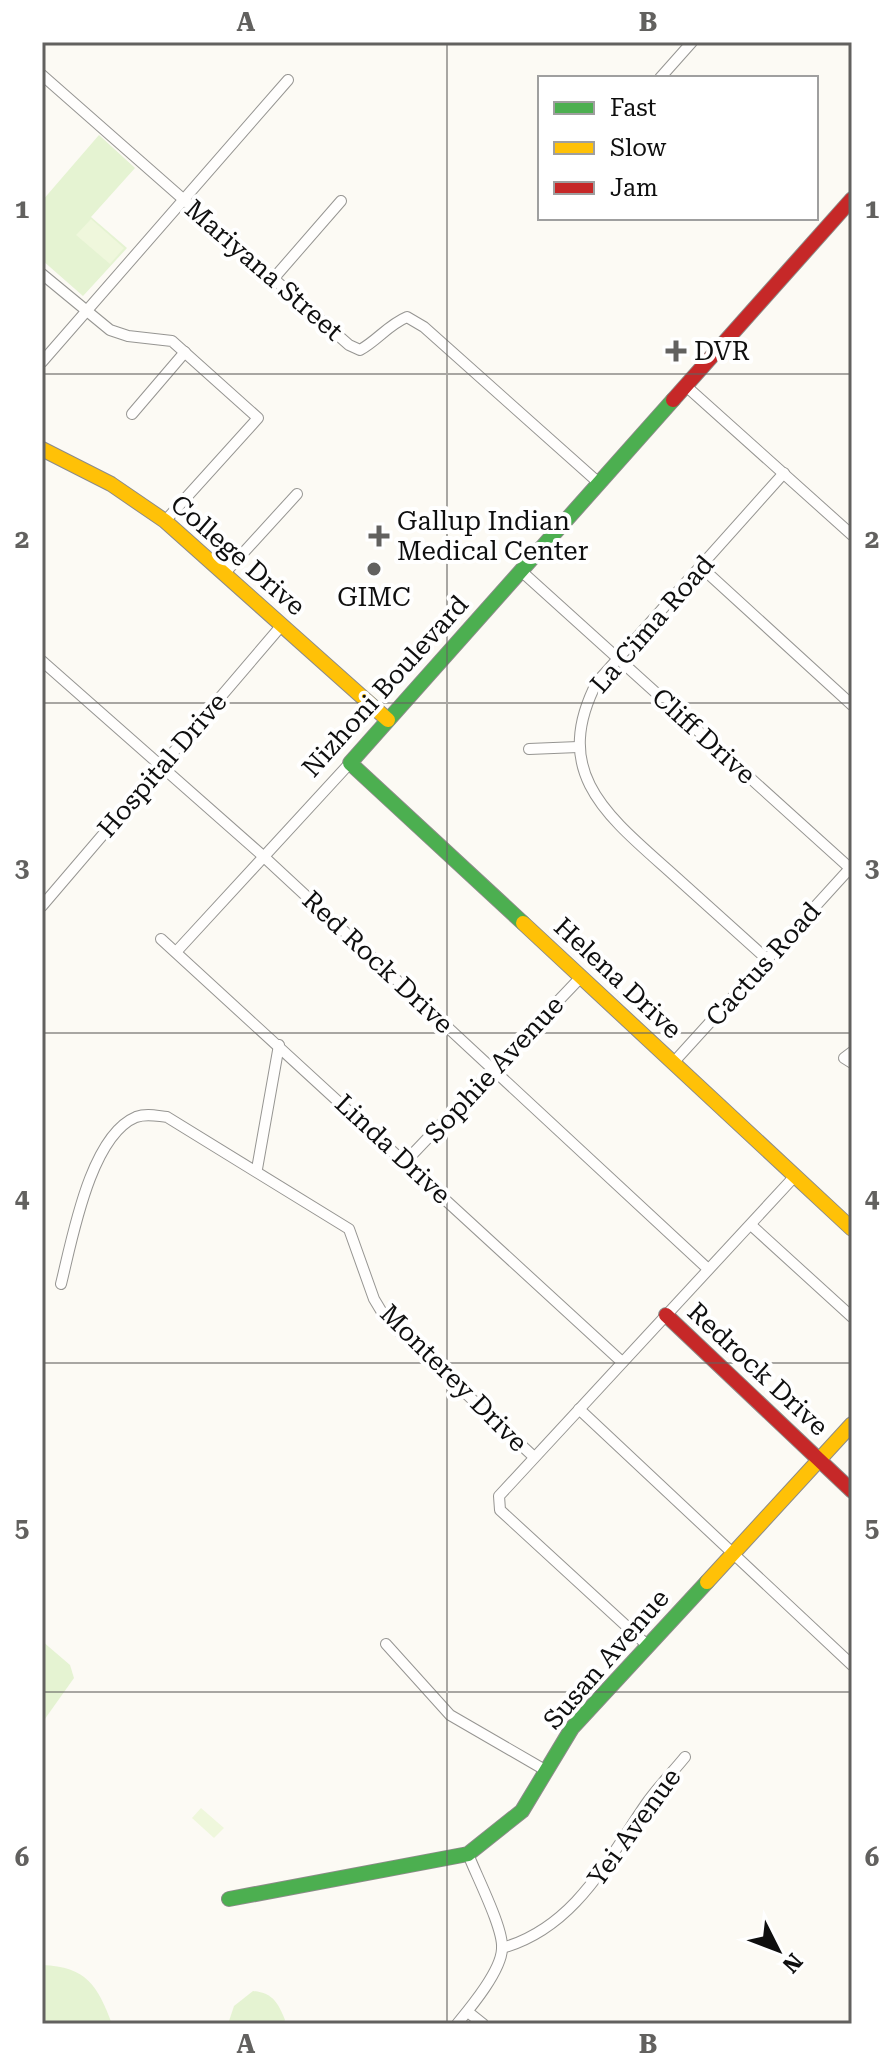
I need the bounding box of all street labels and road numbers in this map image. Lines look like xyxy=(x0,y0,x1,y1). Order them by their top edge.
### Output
street label: Mariyana Street xyxy=(179,194,349,347)
street label: College Drive xyxy=(165,489,311,621)
street label: La Cima Road xyxy=(584,549,720,699)
street label: Nizhoni Boulevard xyxy=(296,589,474,783)
street label: Cliff Drive xyxy=(646,682,762,790)
street label: Hospital Drive xyxy=(91,687,233,843)
street label: Red Rock Drive xyxy=(297,885,459,1039)
street label: Cactus Road xyxy=(700,896,826,1032)
street label: Helena Drive xyxy=(548,911,688,1045)
street label: Sophie Avenue xyxy=(419,990,569,1148)
street label: Linda Drive xyxy=(329,1088,457,1210)
street label: Redrock Drive xyxy=(682,1296,834,1442)
street label: Monterey Drive xyxy=(374,1298,534,1458)
street label: Susan Avenue xyxy=(537,1583,675,1735)
street label: Yei Avenue xyxy=(581,1762,687,1892)

